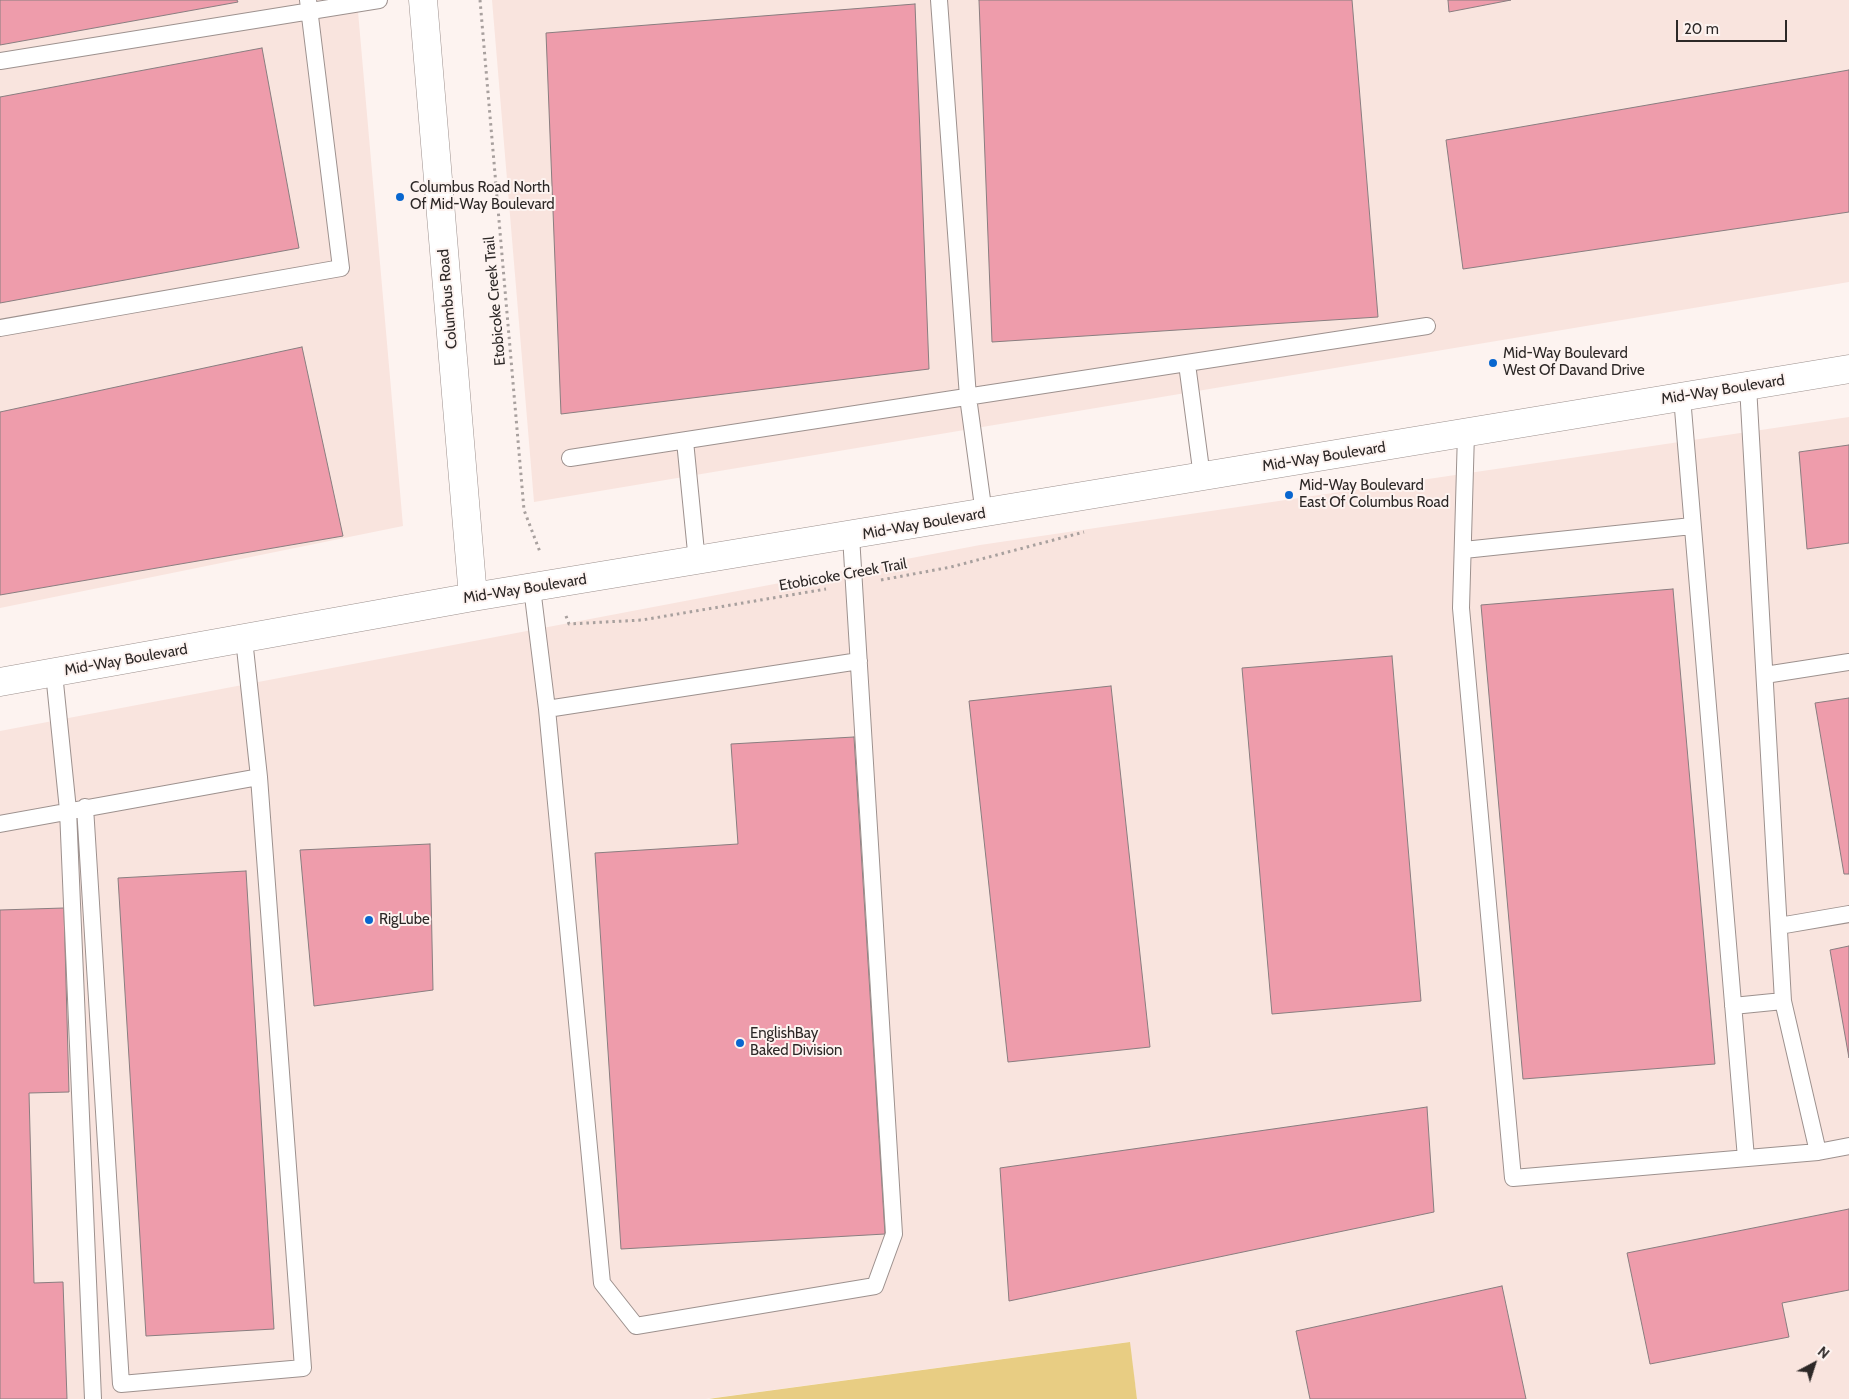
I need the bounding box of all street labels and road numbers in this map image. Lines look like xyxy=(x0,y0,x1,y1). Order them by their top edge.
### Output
street label: Etobicoke Creek Trail xyxy=(480,236,510,366)
street label: Columbus Road xyxy=(435,248,461,350)
street label: Mid-Way Boulevard xyxy=(1660,371,1786,409)
street label: Mid-Way Boulevard xyxy=(1261,438,1387,476)
street label: Mid-Way Boulevard xyxy=(861,504,987,544)
street label: Etobicoke Creek Trail xyxy=(778,555,908,595)
street label: Mid-Way Boulevard xyxy=(462,570,588,608)
street label: Mid-Way Boulevard xyxy=(63,640,189,680)

